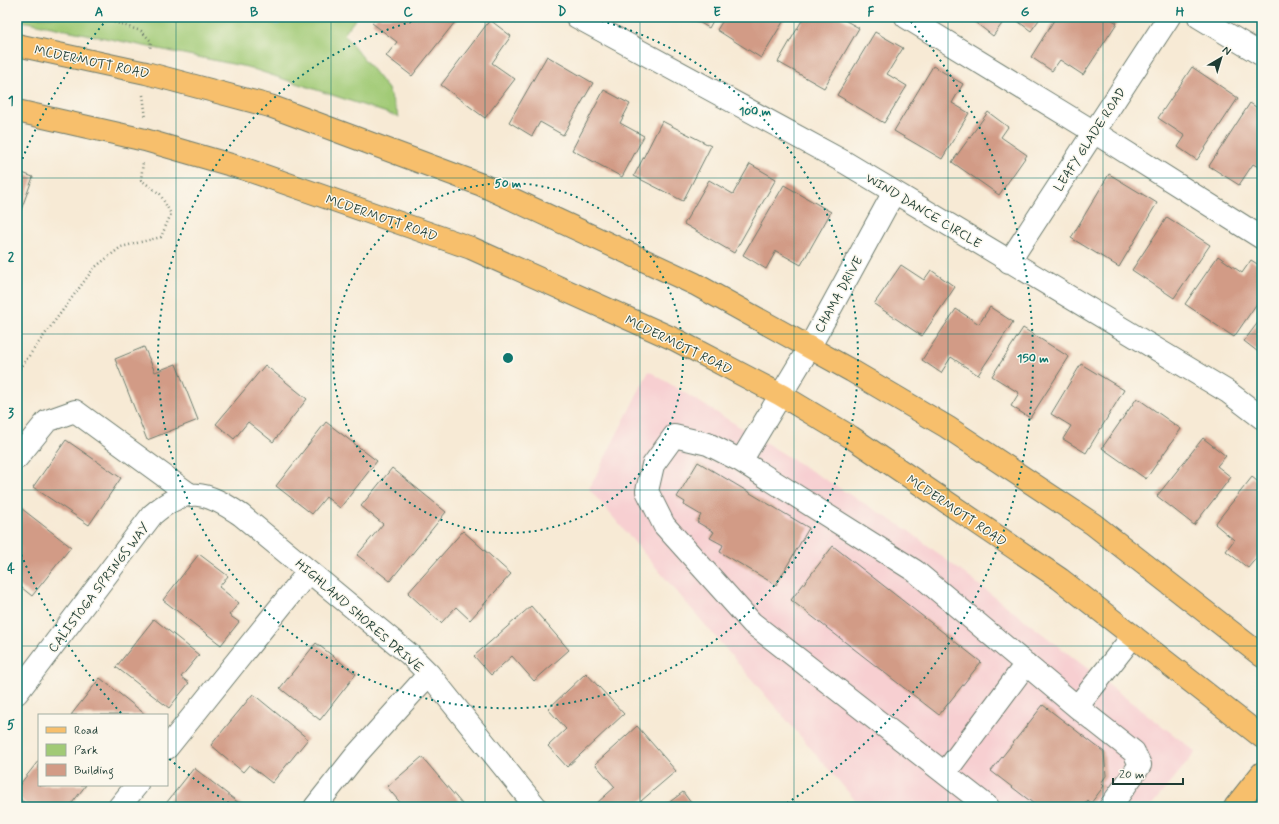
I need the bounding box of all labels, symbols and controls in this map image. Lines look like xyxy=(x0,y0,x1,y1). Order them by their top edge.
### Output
text: A xyxy=(95,4,103,21)
text: B xyxy=(250,4,259,21)
text: C xyxy=(403,4,413,21)
text: D xyxy=(558,4,567,21)
text: E xyxy=(713,4,721,21)
text: F xyxy=(868,4,875,21)
text: G xyxy=(1021,4,1030,21)
text: H xyxy=(1176,4,1185,21)
north arrow xyxy=(1201,38,1241,78)
street label: MCDERMOTT ROAD xyxy=(33,42,151,83)
text: N xyxy=(1219,43,1234,59)
street label: LEAFY GLADE ROAD xyxy=(1050,85,1130,195)
text: 1 xyxy=(8,93,14,110)
text: 100 m xyxy=(739,104,772,120)
street label: WIND DANCE CIRCLE xyxy=(862,170,985,253)
text: 50 m xyxy=(495,176,522,192)
street label: MCDERMOTT ROAD xyxy=(323,191,440,246)
text: 2 xyxy=(8,249,15,266)
street label: CHAMA DRIVE xyxy=(811,253,868,336)
street label: MCDERMOTT ROAD xyxy=(622,312,735,379)
centre of rings xyxy=(501,351,515,365)
text: 150 m xyxy=(1017,351,1049,367)
text: 3 xyxy=(8,405,14,422)
street label: MCDERMOTT ROAD xyxy=(903,471,1009,551)
street label: CALISTOGA SPRINGS WAY xyxy=(45,519,154,656)
street label: HIGHLAND SHORES DRIVE xyxy=(291,556,427,677)
text: 4 xyxy=(7,561,15,578)
legend xyxy=(38,714,168,786)
text: 5 xyxy=(7,717,15,734)
text: Road xyxy=(74,723,98,739)
text: Park xyxy=(74,743,98,759)
scale bar xyxy=(1113,760,1183,786)
text: Building xyxy=(74,763,114,780)
text: 20 m xyxy=(1119,767,1145,783)

